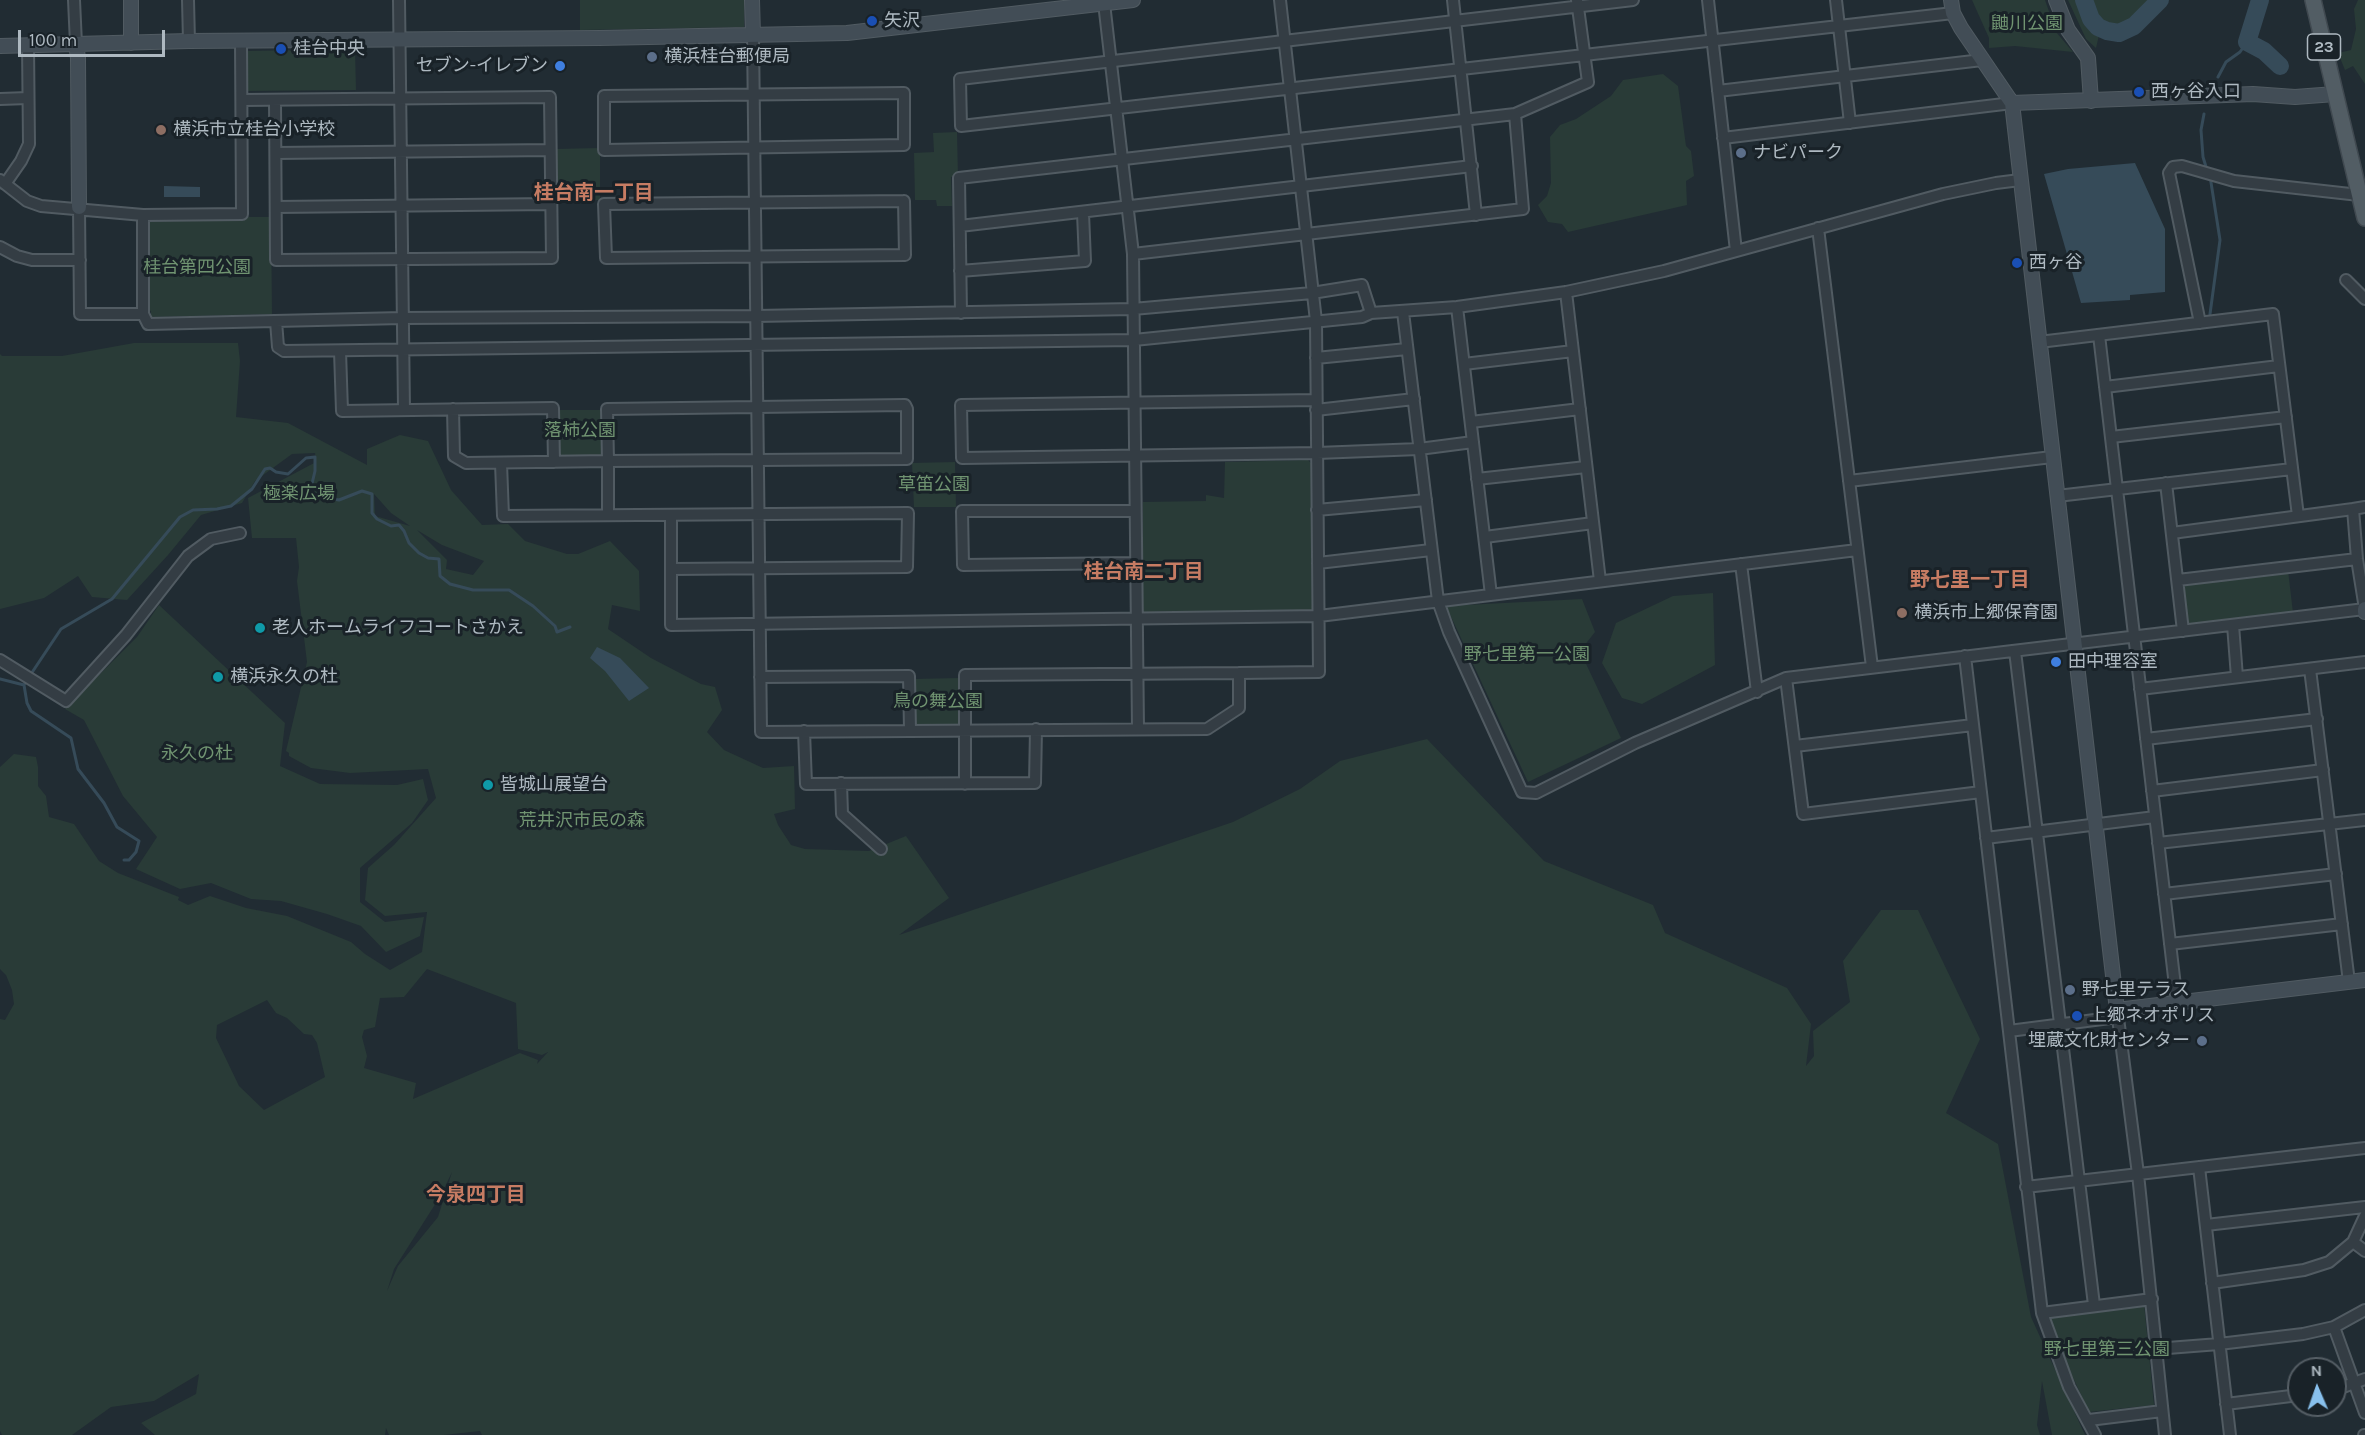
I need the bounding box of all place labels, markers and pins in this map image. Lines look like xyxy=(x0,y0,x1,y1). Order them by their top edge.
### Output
place label: 矢沢 xyxy=(884,10,920,32)
marker: 矢沢 xyxy=(865,14,879,28)
place label: 桂台中央 xyxy=(293,38,365,60)
marker: 桂台中央 xyxy=(274,42,288,56)
place label: 横浜桂台郵便局 xyxy=(664,46,790,68)
marker: 横浜桂台郵便局 xyxy=(645,50,659,64)
place label: セブン-イレブン xyxy=(416,55,548,77)
marker: セブン-イレブン xyxy=(553,59,567,73)
place label: 西ヶ谷入口 xyxy=(2151,81,2241,103)
marker: 西ヶ谷入口 xyxy=(2132,85,2146,99)
place label: 横浜市立桂台小学校 xyxy=(173,119,335,141)
marker: 横浜市立桂台小学校 xyxy=(154,123,168,137)
place label: ナビパーク xyxy=(1753,142,1843,164)
marker: ナビパーク xyxy=(1734,146,1748,160)
place label: 西ヶ谷 xyxy=(2029,252,2083,274)
marker: 西ヶ谷 xyxy=(2010,256,2024,270)
place label: 横浜市上郷保育園 xyxy=(1914,602,2058,624)
marker: 横浜市上郷保育園 xyxy=(1895,606,1909,620)
place label: 老人ホームライフコートさかえ xyxy=(272,617,524,639)
marker: 老人ホームライフコートさかえ xyxy=(253,621,267,635)
place label: 田中理容室 xyxy=(2068,651,2158,673)
marker: 田中理容室 xyxy=(2049,655,2063,669)
place label: 横浜永久の杜 xyxy=(230,666,338,688)
marker: 横浜永久の杜 xyxy=(211,670,225,684)
place label: 皆城山展望台 xyxy=(500,774,608,796)
marker: 皆城山展望台 xyxy=(481,778,495,792)
place label: 野七里テラス xyxy=(2082,979,2190,1001)
marker: 野七里テラス xyxy=(2063,983,2077,997)
place label: 上郷ネオポリス xyxy=(2089,1005,2215,1027)
marker: 上郷ネオポリス xyxy=(2070,1009,2084,1023)
place label: 埋蔵文化財センター xyxy=(2028,1030,2190,1052)
marker: 埋蔵文化財センター xyxy=(2195,1034,2209,1048)

